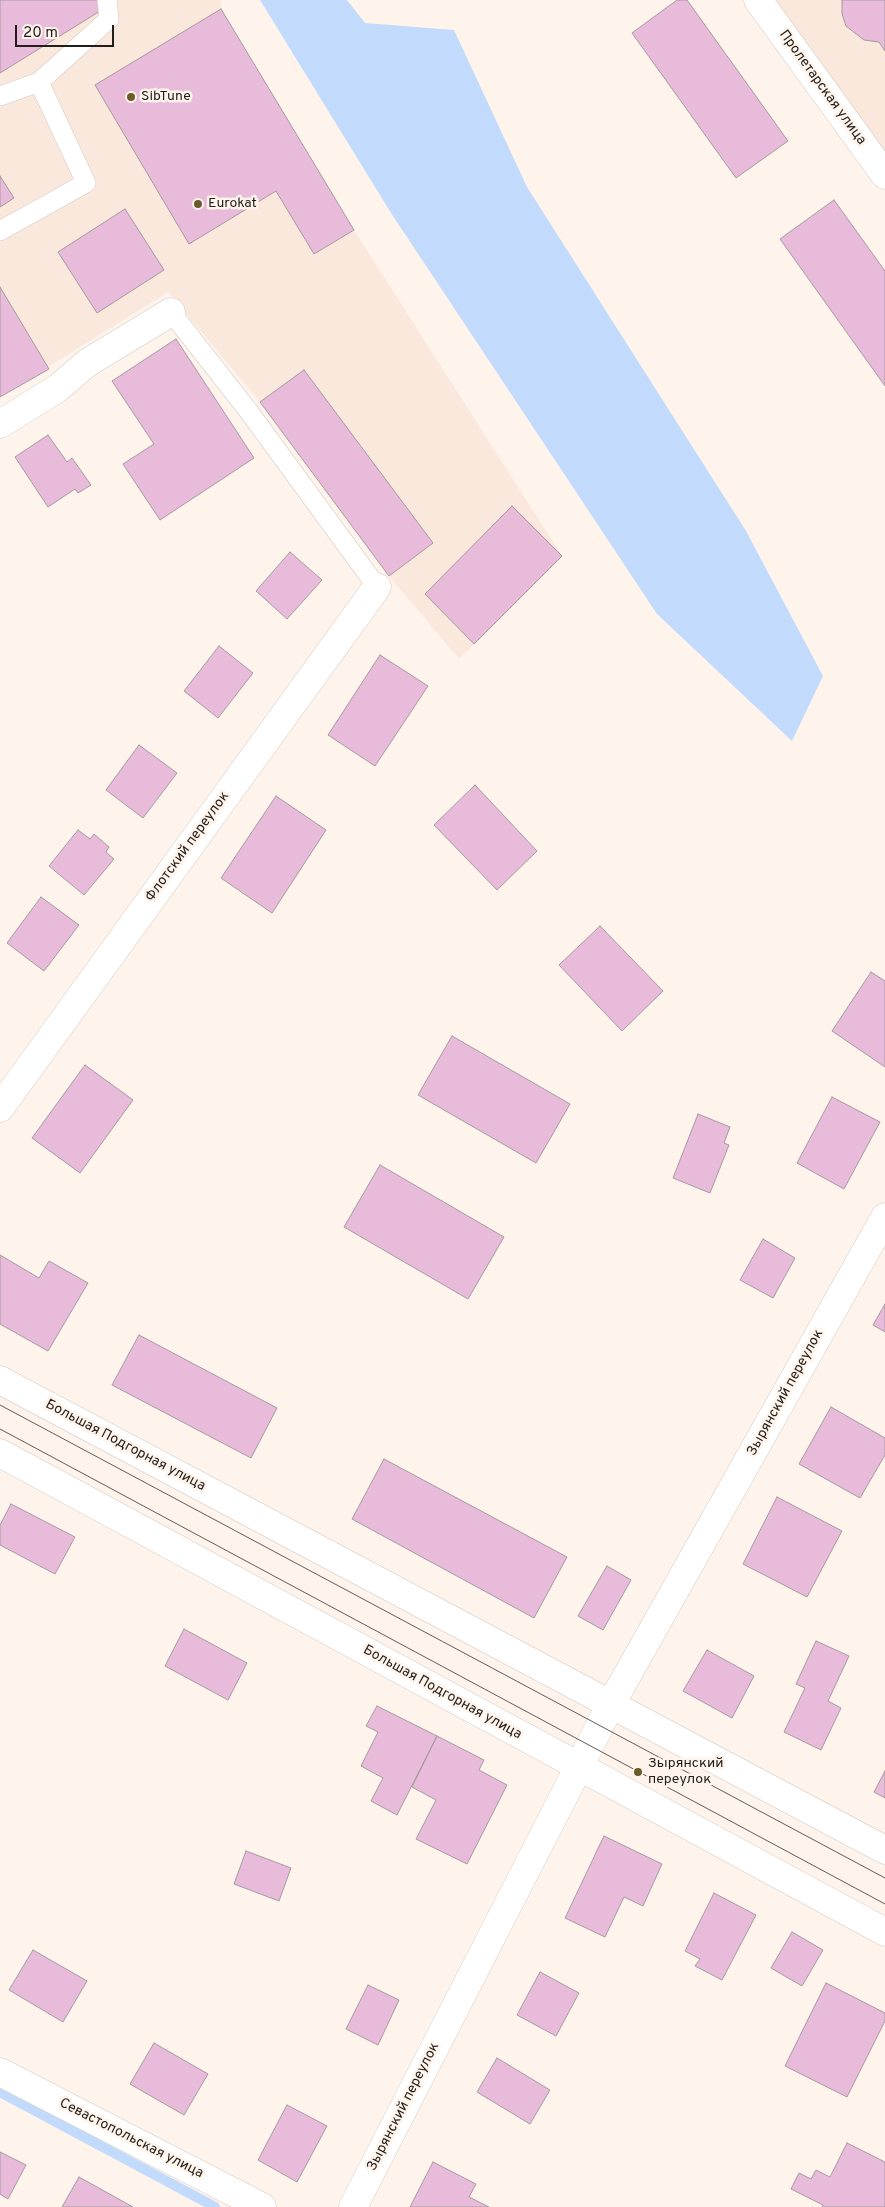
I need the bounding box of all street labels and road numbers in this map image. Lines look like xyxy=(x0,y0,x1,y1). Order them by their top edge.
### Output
street label: Пролетарская улица xyxy=(775,27,869,149)
street label: Флотский переулок xyxy=(142,789,234,905)
street label: Зырянский переулок xyxy=(744,1327,828,1459)
street label: Большая Подгорная улица xyxy=(42,1397,208,1495)
street label: Большая Подгорная улица xyxy=(360,1642,524,1744)
street label: Зырянский переулок xyxy=(364,2040,444,2174)
street label: Севастопольская улица xyxy=(56,2095,206,2183)

